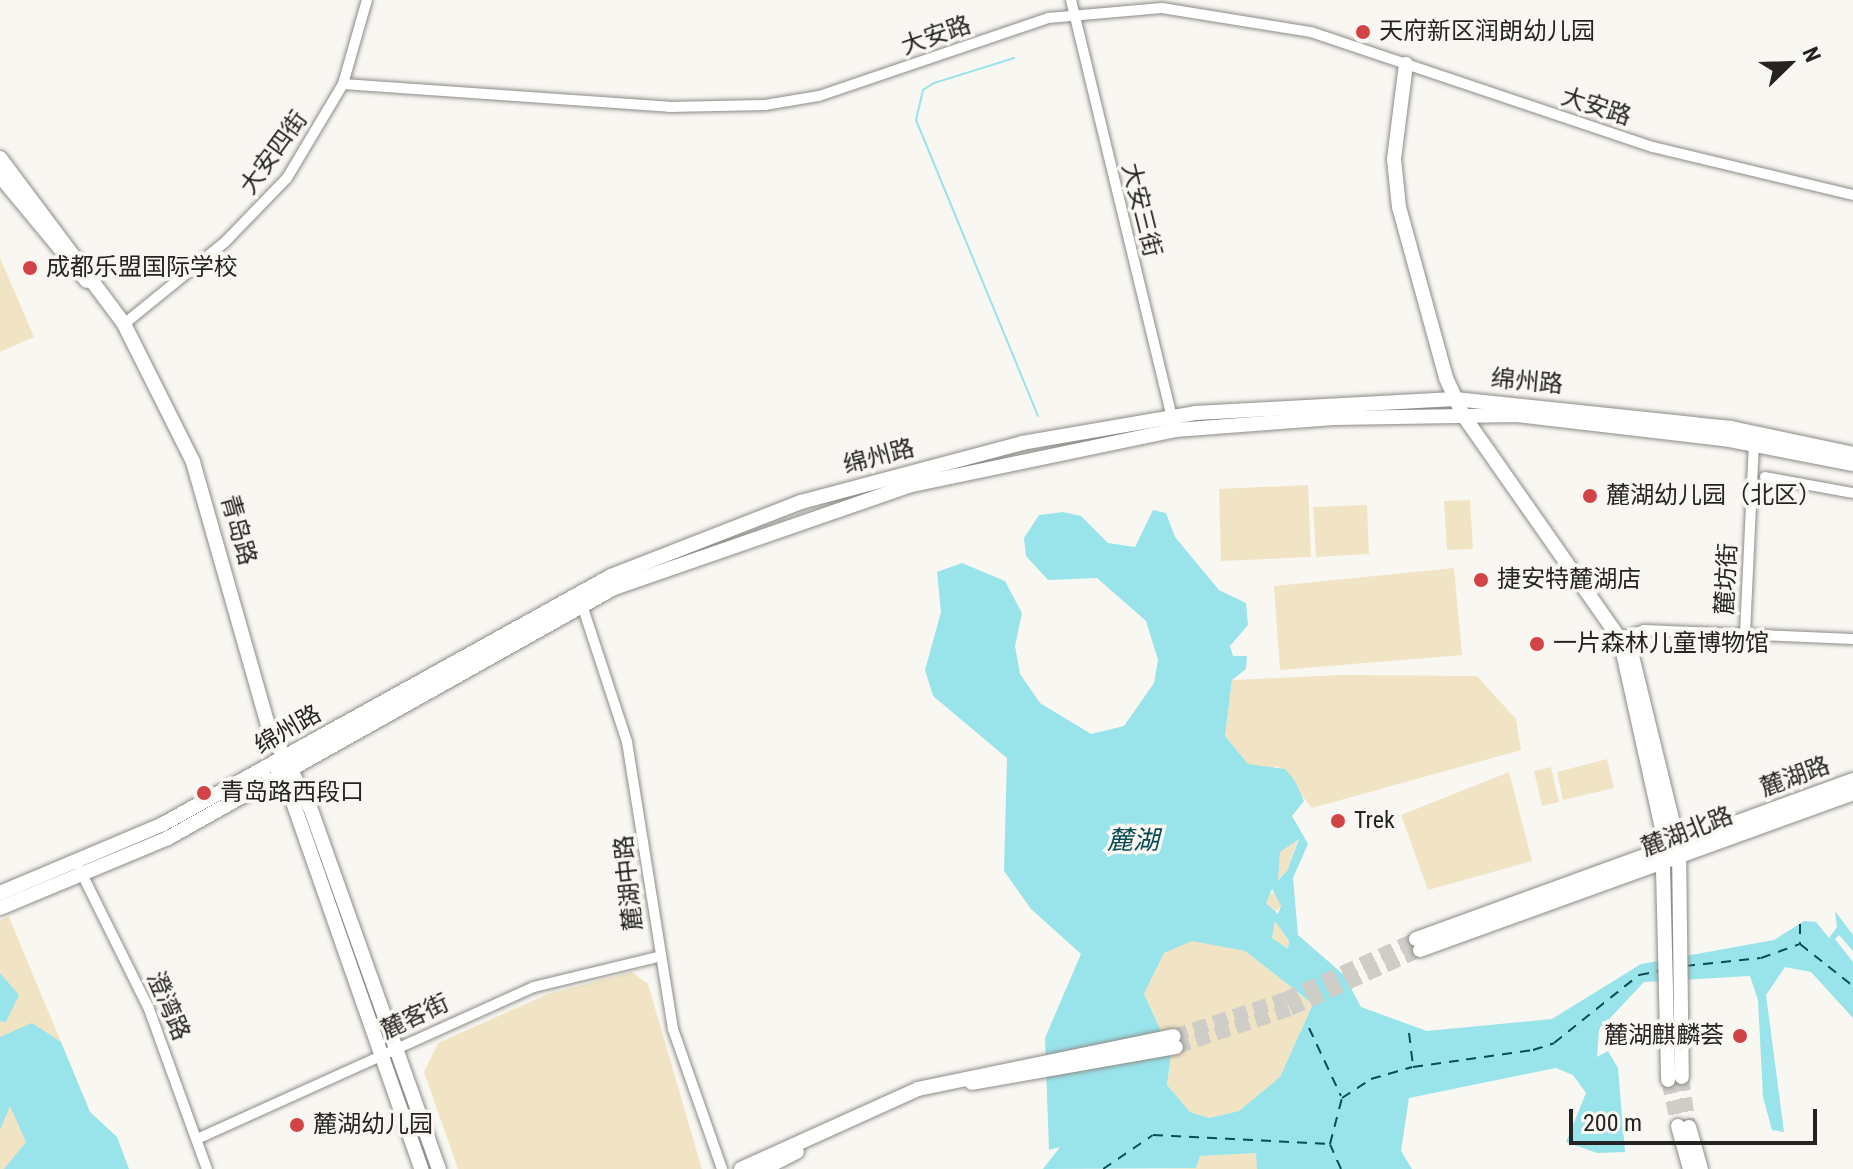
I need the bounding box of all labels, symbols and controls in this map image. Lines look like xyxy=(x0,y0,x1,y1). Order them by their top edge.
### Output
street label: 大安路 xyxy=(897,11,975,61)
place label: 天府新区润朗幼儿园 xyxy=(1379,18,1595,46)
marker: 天府新区润朗幼儿园 xyxy=(1354,23,1372,41)
north arrow xyxy=(1749,24,1829,104)
text: N xyxy=(1797,43,1826,66)
street label: 大安路 xyxy=(1557,82,1635,132)
street label: 大安四街 xyxy=(234,106,314,200)
street label: 大安三街 xyxy=(1115,160,1167,260)
place label: 成都乐盟国际学校 xyxy=(46,254,238,282)
marker: 成都乐盟国际学校 xyxy=(21,259,39,277)
street label: 绵州路 xyxy=(1490,365,1564,399)
street label: 绵州路 xyxy=(840,434,918,480)
place label: 麓湖幼儿园（北区） xyxy=(1606,482,1822,510)
marker: 麓湖幼儿园（北区） xyxy=(1581,487,1599,505)
street label: 青岛路 xyxy=(214,491,262,569)
street label: 麓坊街 xyxy=(1711,542,1743,616)
place label: 捷安特麓湖店 xyxy=(1497,566,1641,594)
marker: 捷安特麓湖店 xyxy=(1472,571,1490,589)
place label: 一片森林儿童博物馆 xyxy=(1553,630,1769,658)
marker: 一片森林儿童博物馆 xyxy=(1528,635,1546,653)
street label: 绵州路 xyxy=(250,700,326,760)
street label: 麓湖路 xyxy=(1756,751,1834,803)
place label: 青岛路西段口 xyxy=(220,779,364,807)
marker: 青岛路西段口 xyxy=(195,784,213,802)
street label: 麓湖北路 xyxy=(1637,801,1737,863)
place label: Trek xyxy=(1354,807,1395,835)
marker: Trek xyxy=(1329,812,1347,830)
water label: 麓湖 xyxy=(1107,825,1159,857)
street label: 麓湖中路 xyxy=(610,834,648,932)
street label: 澄湾路 xyxy=(141,967,195,1045)
street label: 麓客街 xyxy=(376,989,454,1045)
place label: 麓湖麒麟荟 xyxy=(1604,1022,1724,1050)
marker: 麓湖麒麟荟 xyxy=(1731,1027,1749,1045)
scale bar xyxy=(1573,1093,1821,1143)
text: 200 m xyxy=(1583,1109,1642,1137)
place label: 麓湖幼儿园 xyxy=(313,1111,433,1139)
marker: 麓湖幼儿园 xyxy=(288,1116,306,1134)

